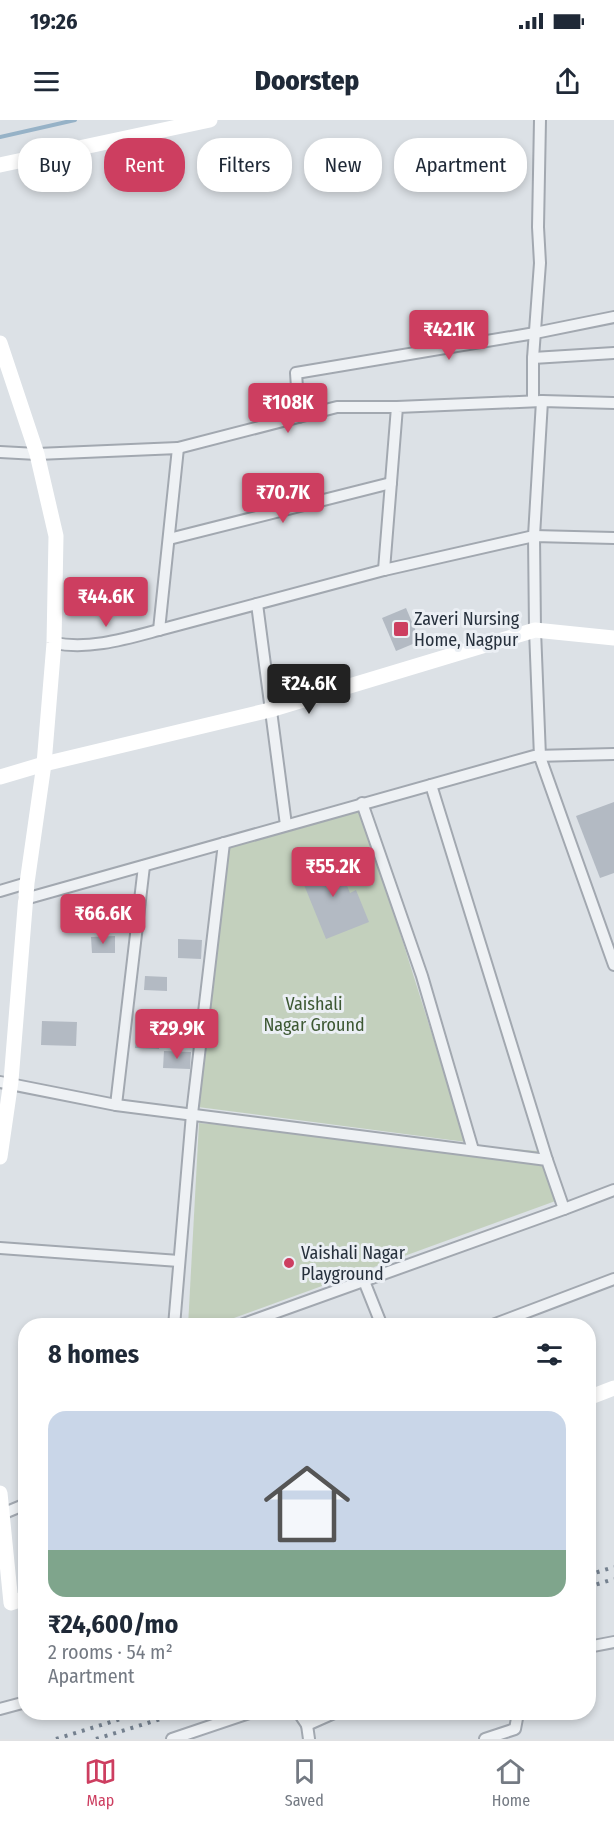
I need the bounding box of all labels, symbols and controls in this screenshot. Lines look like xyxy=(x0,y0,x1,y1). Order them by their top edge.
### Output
text: 19:26 xyxy=(30,8,77,35)
icon: menu xyxy=(30,65,63,98)
text: Doorstep xyxy=(255,65,359,97)
icon: share xyxy=(551,65,584,98)
chip: Buy xyxy=(18,138,92,192)
chip: Rent xyxy=(104,138,185,192)
chip: Filters xyxy=(197,138,292,192)
chip: New xyxy=(304,138,382,192)
chip: Apartment xyxy=(394,138,527,192)
pin: ₹42.1K xyxy=(400,310,498,361)
text: ₹42.1K xyxy=(423,317,475,341)
pin: ₹108K xyxy=(246,383,330,434)
text: ₹108K xyxy=(262,390,314,414)
pin: ₹70.7K xyxy=(234,473,332,524)
text: ₹70.7K xyxy=(256,480,310,504)
pin: ₹44.6K xyxy=(57,577,155,628)
text: ₹44.6K xyxy=(78,584,134,608)
place label: Zaveri Nursing Home, Nagpur xyxy=(414,608,520,651)
marker: Zaveri Nursing Home, Nagpur xyxy=(392,620,410,638)
pin: ₹24.6K xyxy=(260,664,358,715)
text: ₹24.6K xyxy=(281,671,337,695)
pin: ₹55.2K xyxy=(284,847,382,898)
text: ₹55.2K xyxy=(306,854,360,878)
pin: ₹66.6K xyxy=(54,894,152,945)
text: ₹66.6K xyxy=(74,901,132,925)
park label: Vaishali Nagar Ground xyxy=(263,993,365,1036)
pin: ₹29.9K xyxy=(128,1009,226,1060)
text: ₹29.9K xyxy=(149,1016,205,1040)
place label: Vaishali Nagar Playground xyxy=(301,1242,406,1285)
marker: Vaishali Nagar Playground xyxy=(282,1256,296,1270)
icon: filters xyxy=(533,1338,566,1371)
text: 8 homes xyxy=(48,1339,139,1370)
icon: home xyxy=(253,1450,361,1558)
text: ₹24,600/mo xyxy=(48,1609,178,1640)
text: 2 rooms · 54 m² xyxy=(48,1640,173,1664)
text: Apartment xyxy=(48,1664,135,1688)
tab: Map xyxy=(84,1755,117,1810)
tab: Saved xyxy=(285,1755,324,1810)
tab: Home xyxy=(492,1755,530,1810)

